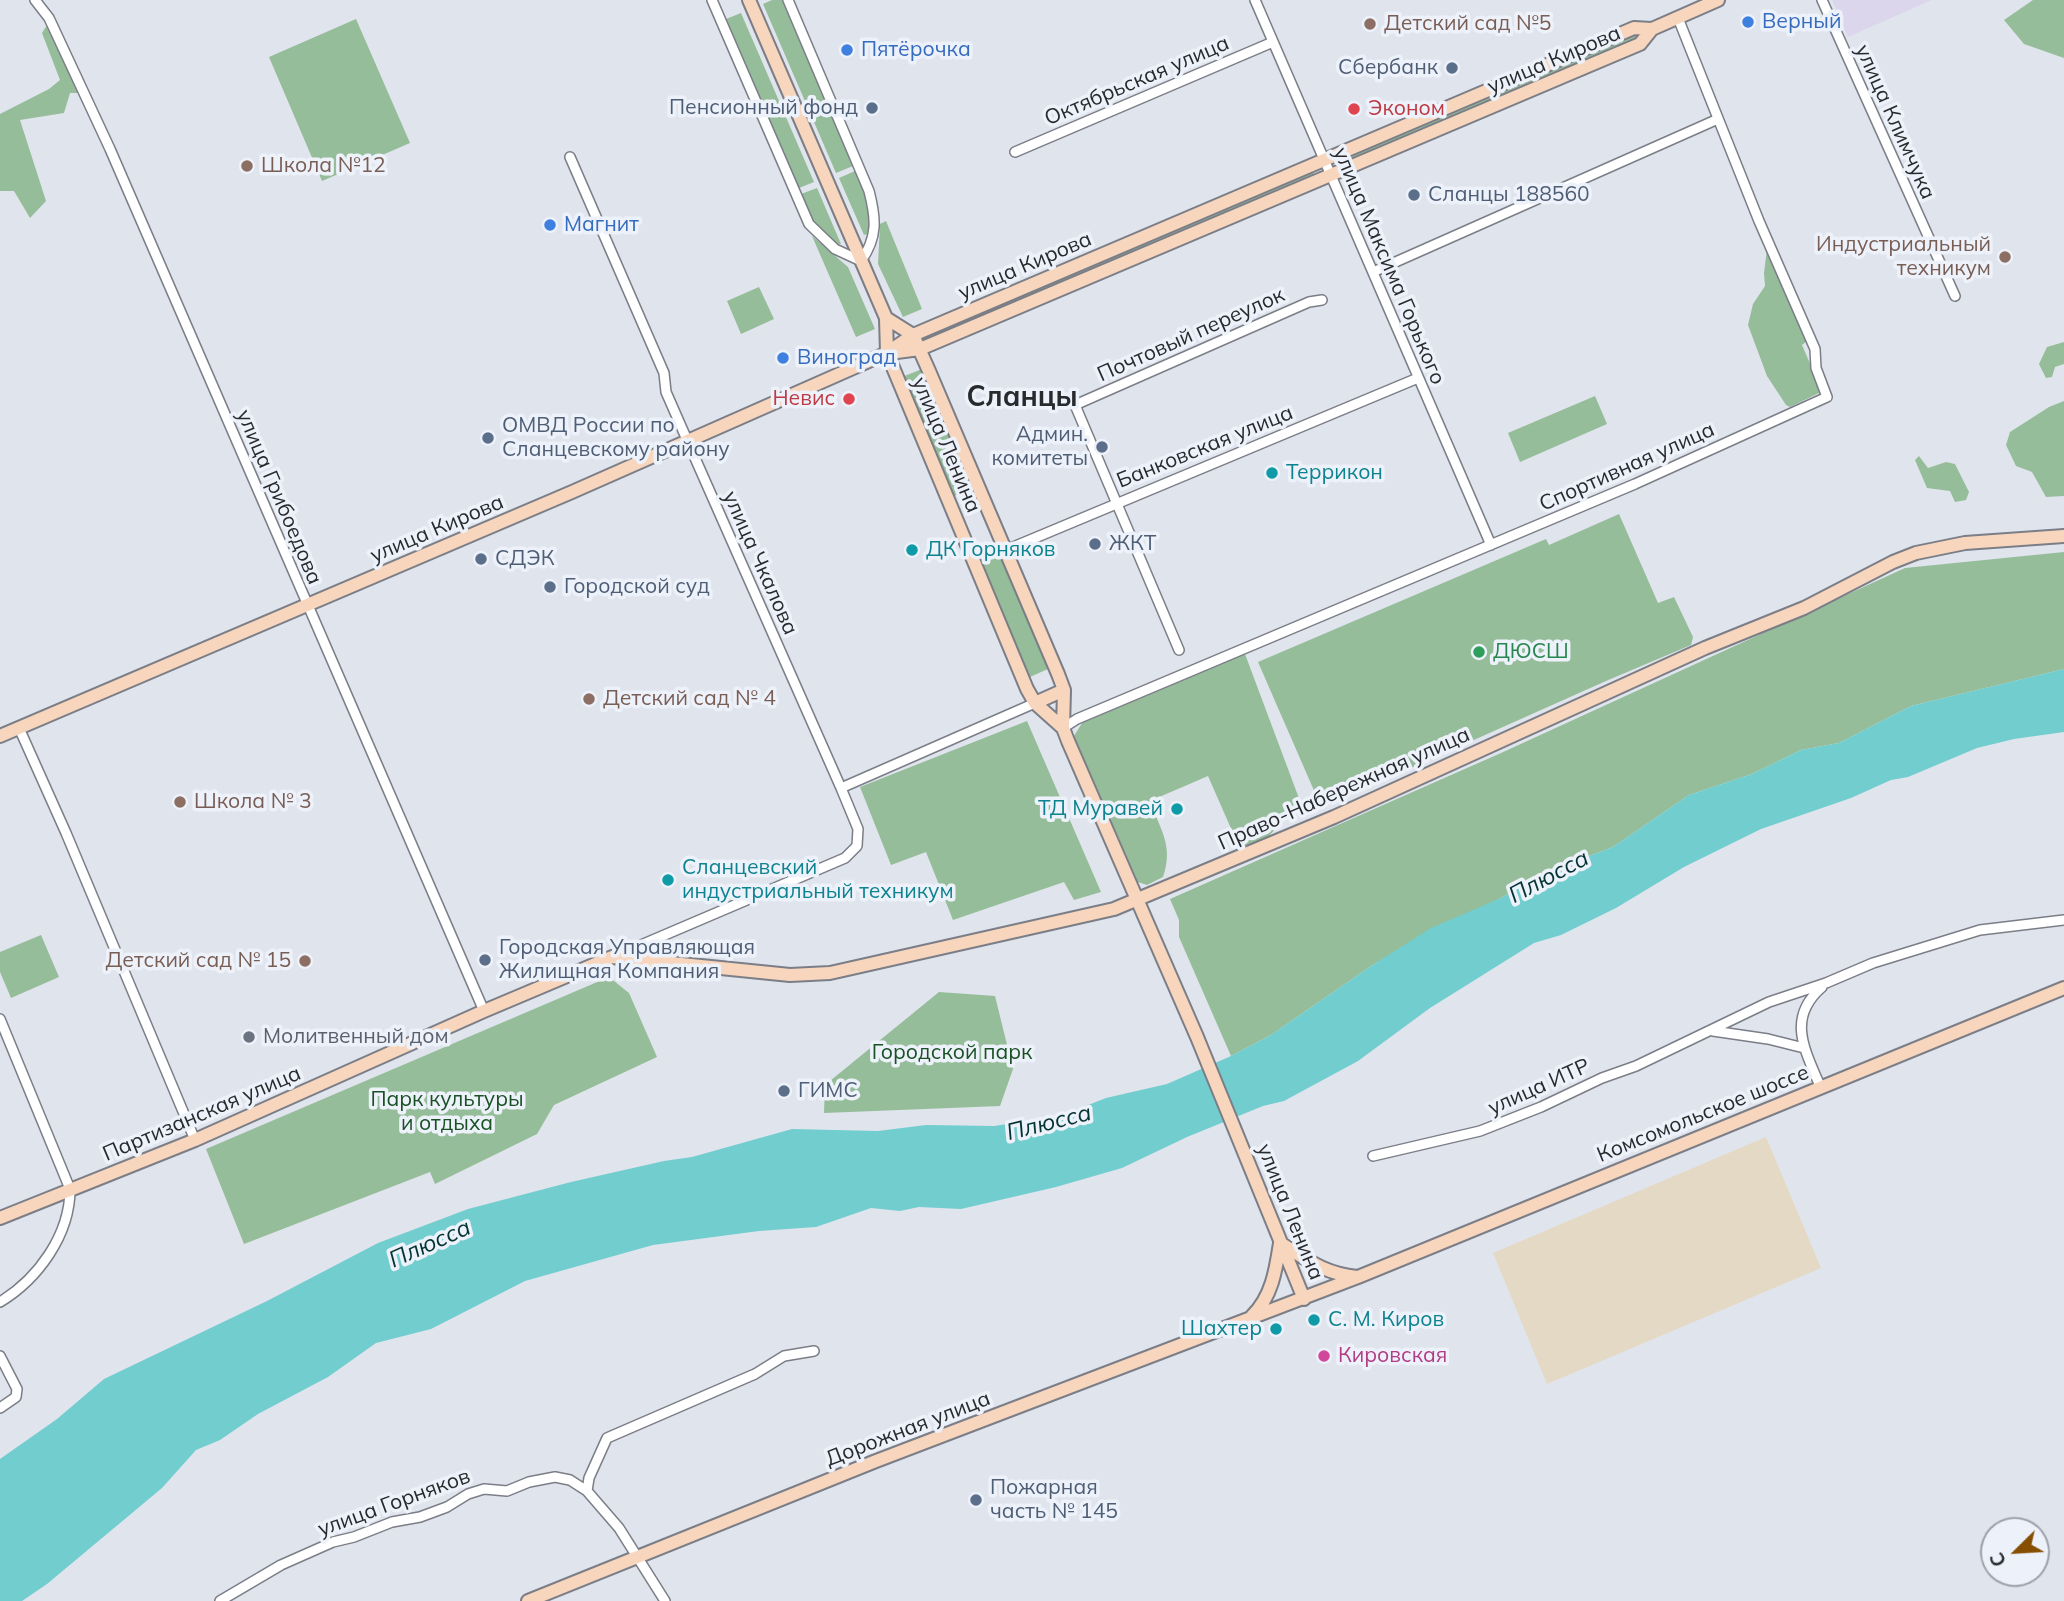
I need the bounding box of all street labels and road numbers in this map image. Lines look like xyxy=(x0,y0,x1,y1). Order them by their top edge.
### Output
street label: улица Кирова xyxy=(1483,21,1625,99)
street label: Октябрьская улица xyxy=(1041,31,1233,131)
street label: улица Климчука xyxy=(1850,41,1940,203)
street label: улица Максима Горького xyxy=(1328,144,1450,388)
street label: улица Кирова xyxy=(954,227,1096,305)
street label: Почтовый переулок xyxy=(1094,282,1288,388)
street label: улица Ленина xyxy=(906,373,986,517)
street label: Банковская улица xyxy=(1113,400,1297,494)
street label: улица Грибоедова xyxy=(231,406,327,588)
street label: Спортивная улица xyxy=(1535,417,1719,517)
street label: улица Чкалова xyxy=(717,487,803,639)
street label: улица Кирова xyxy=(366,490,508,568)
street label: Право-Набережная улица xyxy=(1214,722,1474,856)
street label: улица ИТР xyxy=(1484,1053,1594,1121)
street label: Комсомольское шоссе xyxy=(1593,1060,1813,1168)
street label: Партизанская улица xyxy=(99,1061,305,1167)
street label: улица Ленина xyxy=(1251,1140,1329,1284)
street label: Дорожная улица xyxy=(822,1386,994,1472)
street label: улица Горняков xyxy=(314,1464,474,1542)

